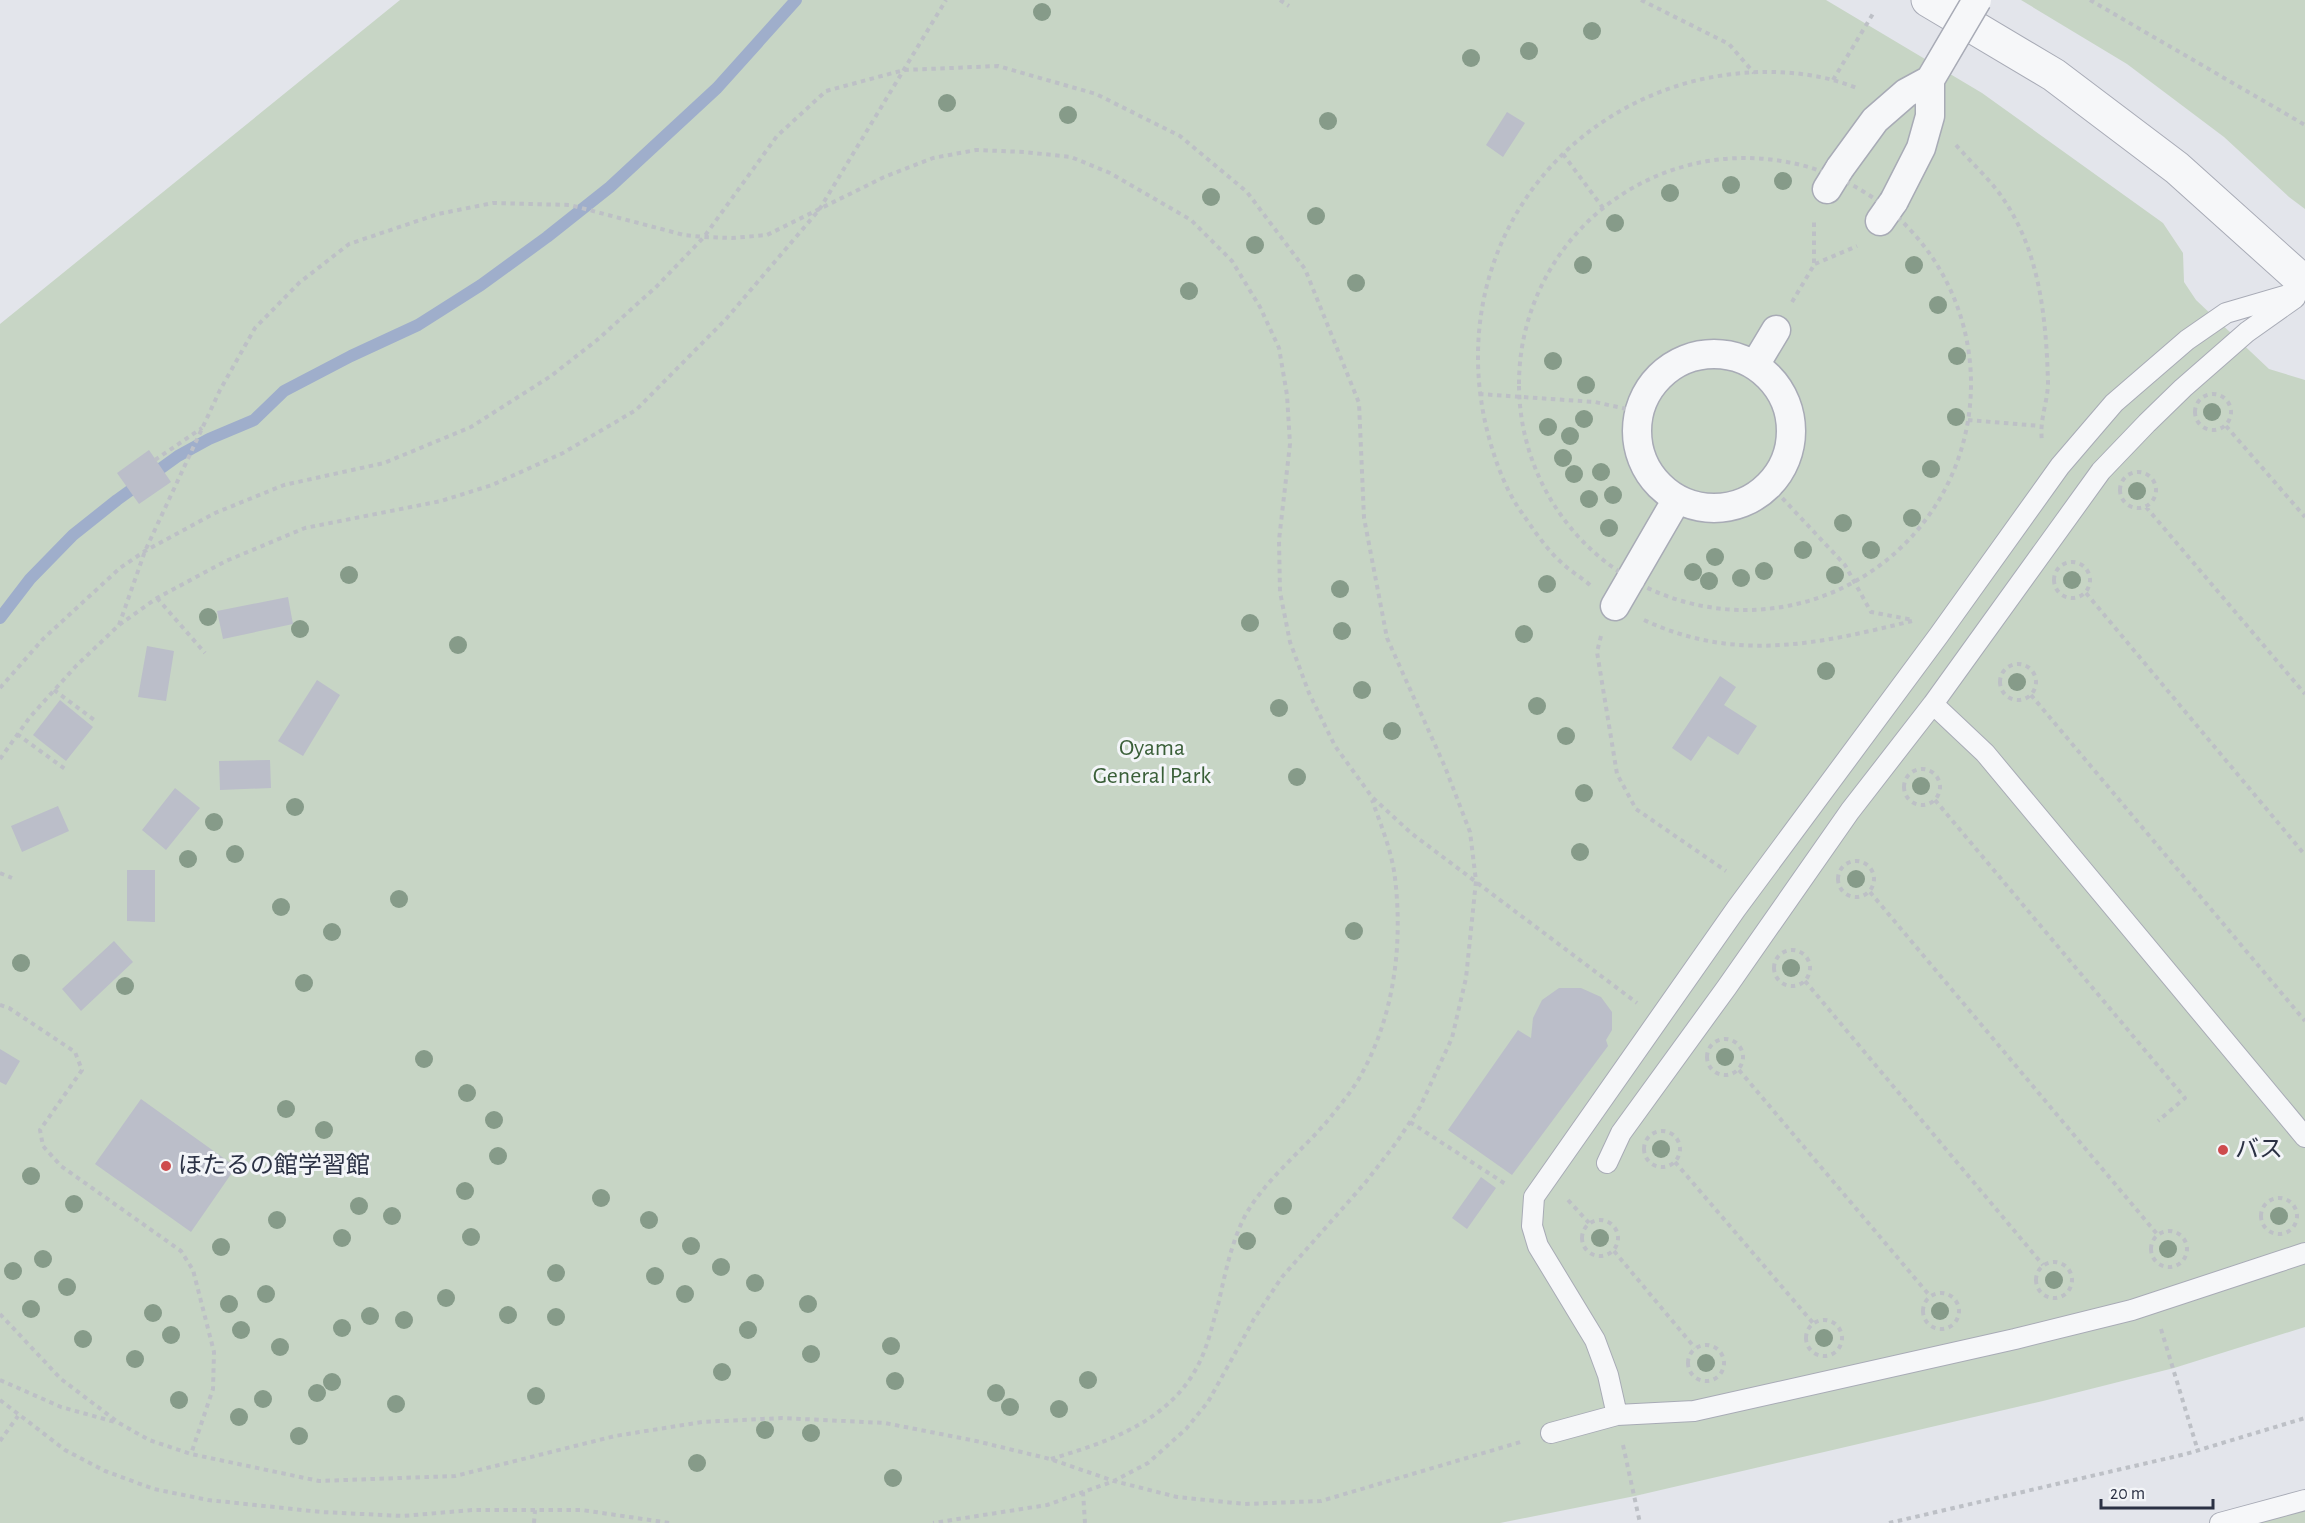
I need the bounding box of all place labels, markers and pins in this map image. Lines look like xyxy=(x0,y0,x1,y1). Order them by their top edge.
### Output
place label: バス xyxy=(2235,1137,2283,1162)
marker: バス xyxy=(2216,1143,2230,1157)
place label: ほたるの館学習館 xyxy=(178,1152,370,1178)
marker: ほたるの館学習館 xyxy=(159,1159,173,1173)

